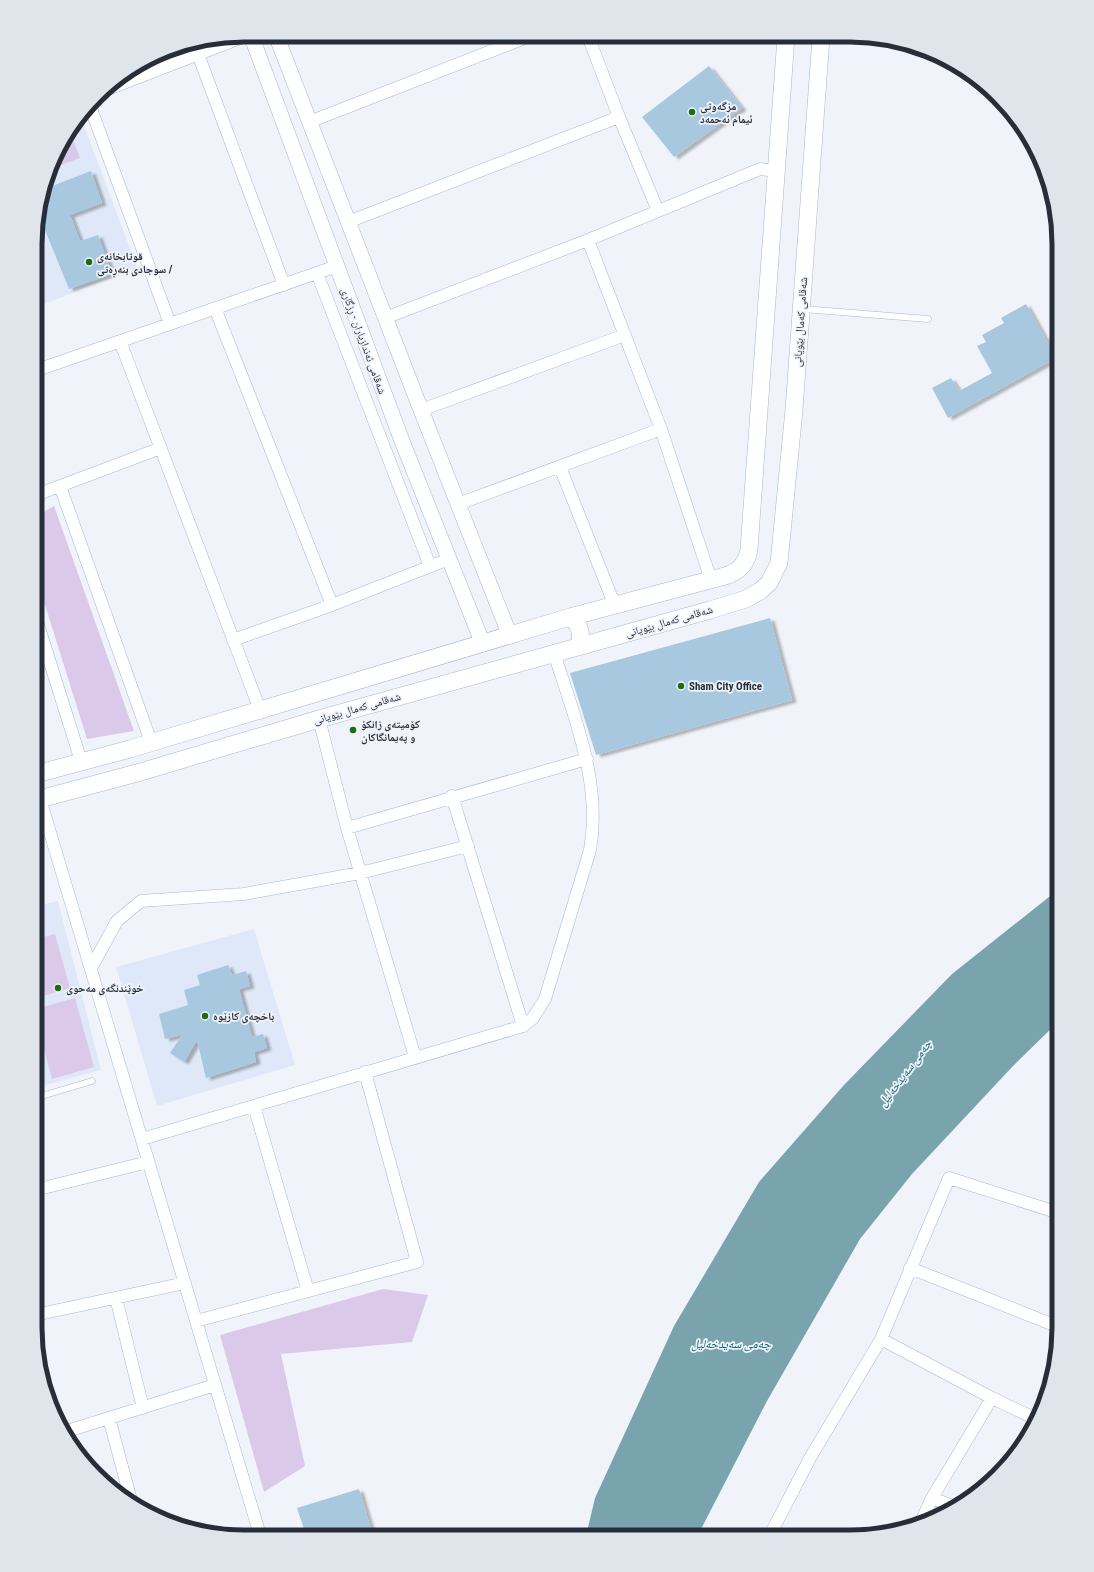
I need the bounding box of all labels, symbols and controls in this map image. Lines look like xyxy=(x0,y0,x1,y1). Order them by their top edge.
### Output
place label: مزگەوتی ئیمام ئەحمەد xyxy=(700,100,753,127)
marker: مزگەوتی ئیمام ئەحمەد xyxy=(687,107,697,117)
place label: قوتابخانەی سوجادی بنەڕەتی / xyxy=(97,250,173,278)
marker: قوتابخانەی سوجادی بنەڕەتی / xyxy=(84,257,94,267)
street label: شەقامی کەمال بێویانی xyxy=(791,276,810,368)
street label: شەقامی ئەندازیاران - ڕزگاری xyxy=(336,286,389,397)
street label: شەقامی کەمال بێویانی xyxy=(624,603,714,640)
place label: Sham City Office xyxy=(689,680,762,693)
marker: Sham City Office xyxy=(676,681,686,691)
street label: شەقامی کەمال بێویانی xyxy=(312,690,402,727)
place label: کۆمیتەی زانکۆ و پەیمانگاکان xyxy=(361,718,420,745)
marker: کۆمیتەی زانکۆ و پەیمانگاکان xyxy=(348,725,358,735)
place label: خوێندنگەی مەحوی xyxy=(66,982,143,996)
marker: خوێندنگەی مەحوی xyxy=(53,983,63,993)
place label: باخچەی کازێوە xyxy=(213,1010,274,1024)
marker: باخچەی کازێوە xyxy=(200,1011,210,1021)
water label: چەمی سەیدخەلیل xyxy=(875,1037,936,1110)
water label: چەمی سەیدخەلیل xyxy=(691,1337,771,1352)

